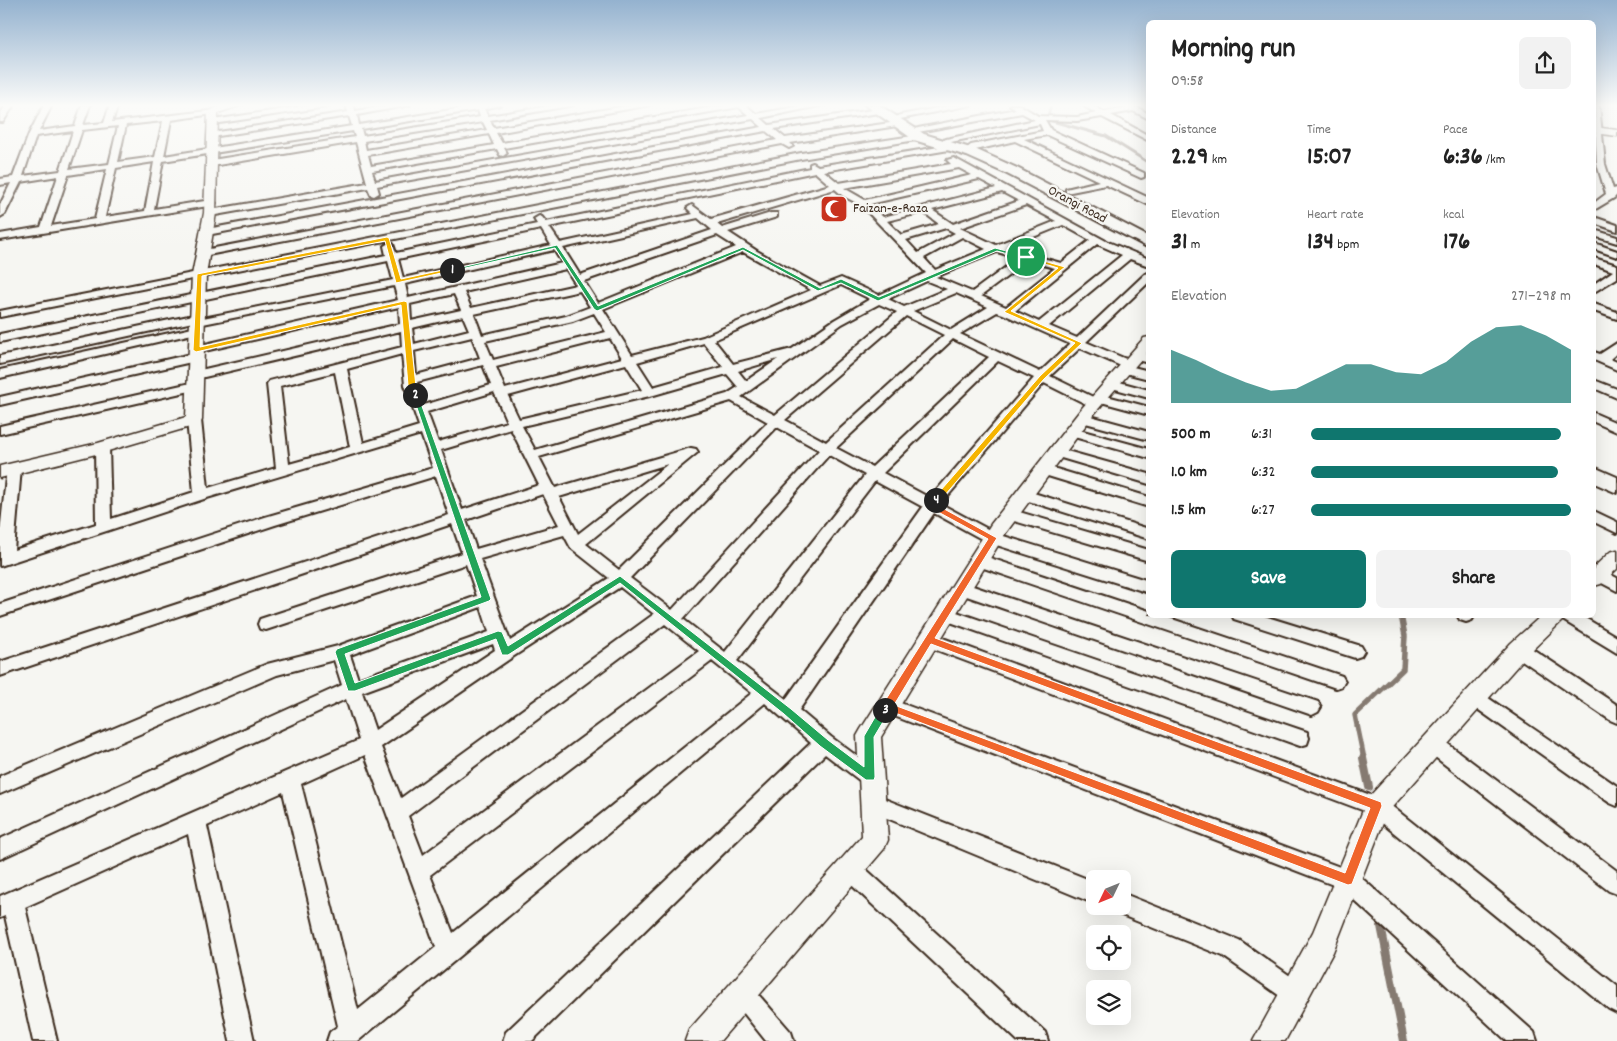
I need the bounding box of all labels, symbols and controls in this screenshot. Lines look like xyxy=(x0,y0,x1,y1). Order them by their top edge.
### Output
text: Morning run xyxy=(1171,31,1295,71)
button: share xyxy=(1519,37,1571,89)
text: 09:58 xyxy=(1171,70,1204,93)
text: Distance xyxy=(1171,120,1217,140)
text: Time xyxy=(1307,120,1331,140)
text: Pace xyxy=(1443,120,1468,140)
text: 2.29 xyxy=(1171,140,1208,176)
text: 15:07 xyxy=(1307,140,1351,176)
text: 6:36 xyxy=(1443,140,1483,176)
text: km xyxy=(1208,150,1227,170)
text: /km xyxy=(1483,150,1505,170)
street label: Orangi Road xyxy=(1044,181,1110,229)
mosque icon: Faizan-e-Raza xyxy=(819,194,849,224)
place label: Faizan-e-Raza xyxy=(853,199,928,219)
text: Elevation xyxy=(1171,205,1220,225)
text: Heart rate xyxy=(1307,205,1364,225)
text: kcal xyxy=(1443,205,1464,225)
text: 31 xyxy=(1171,225,1188,261)
text: 134 xyxy=(1307,225,1334,261)
text: 176 xyxy=(1443,225,1470,261)
text: m xyxy=(1188,235,1200,255)
text: bpm xyxy=(1334,235,1359,255)
pin xyxy=(1005,236,1047,278)
icon: arrive xyxy=(1012,243,1040,271)
pin: 1 xyxy=(440,258,464,282)
text: 1 xyxy=(451,260,454,280)
text: Elevation xyxy=(1171,285,1227,308)
text: 271–298 m xyxy=(1511,285,1571,308)
pin: 2 xyxy=(402,382,428,408)
text: 2 xyxy=(412,385,419,405)
text: 500 m xyxy=(1171,423,1211,446)
text: 6:31 xyxy=(1251,423,1272,446)
text: 1.0 km xyxy=(1171,461,1207,484)
text: 6:32 xyxy=(1251,461,1276,484)
pin: 4 xyxy=(924,488,948,512)
text: 4 xyxy=(934,490,939,510)
text: 1.5 km xyxy=(1171,499,1206,522)
text: 6:27 xyxy=(1251,499,1275,522)
button: Save xyxy=(1171,550,1366,608)
button: Share xyxy=(1376,550,1571,608)
pin: 3 xyxy=(872,698,898,722)
text: 3 xyxy=(882,700,889,720)
north arrow xyxy=(1086,870,1131,915)
map controls xyxy=(1086,870,1131,1025)
button: locate xyxy=(1086,925,1131,970)
button: layers xyxy=(1086,980,1131,1025)

